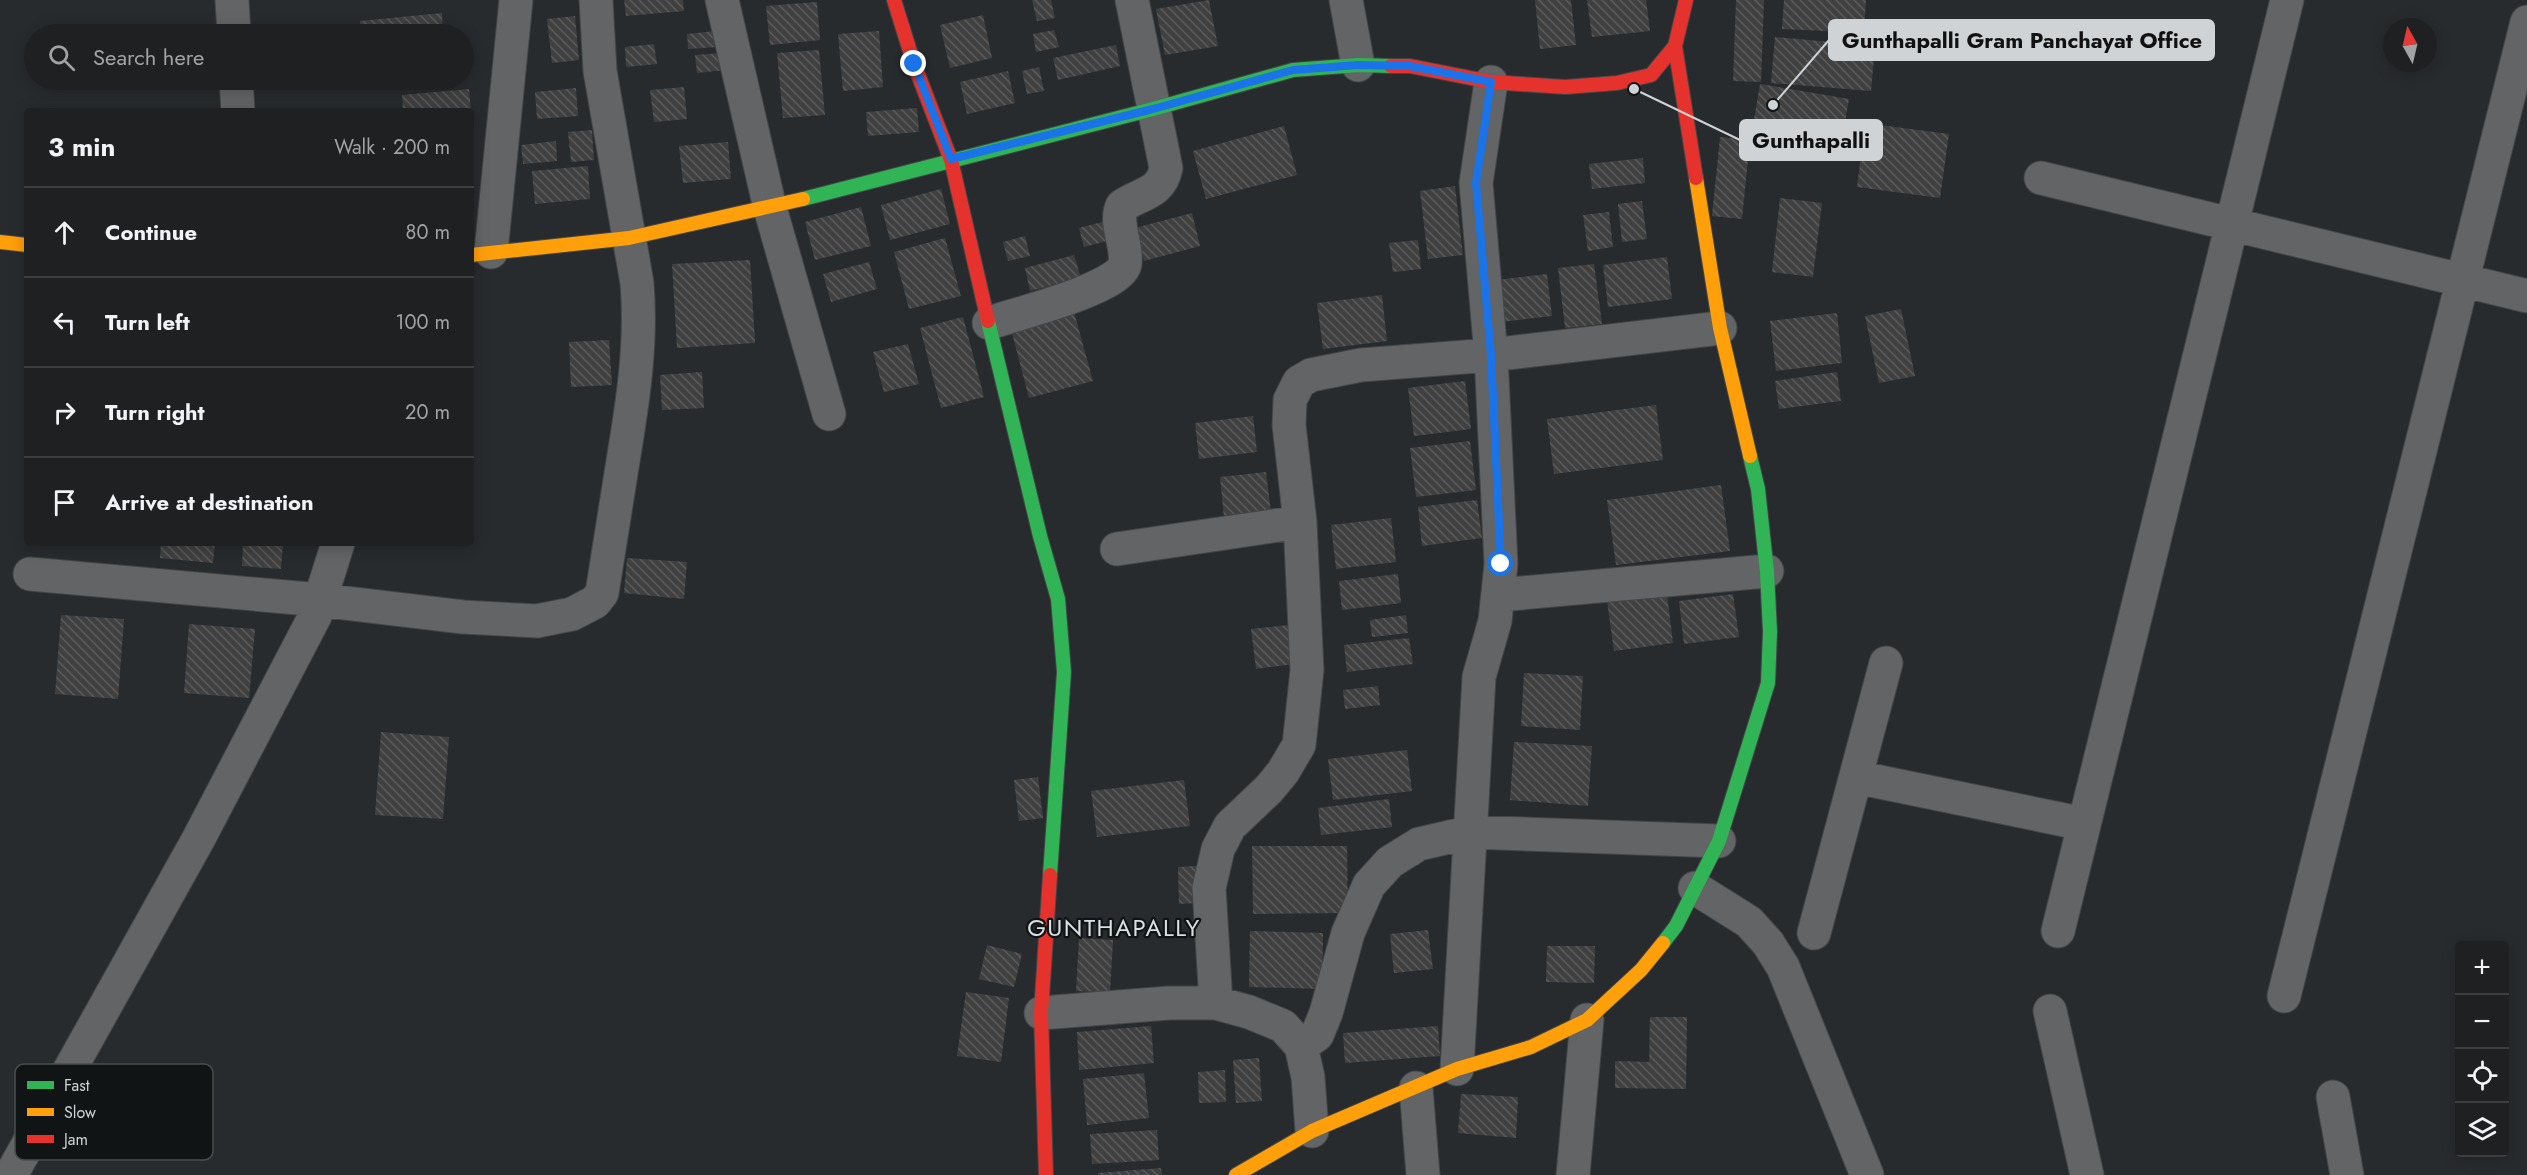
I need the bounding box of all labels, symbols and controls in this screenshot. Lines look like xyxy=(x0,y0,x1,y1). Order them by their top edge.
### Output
north arrow xyxy=(2383,18,2437,72)
callout: Gunthapalli Gram Panchayat Office xyxy=(1829,20,2214,60)
search box xyxy=(24,24,474,90)
text: Gunthapalli Gram Panchayat Office xyxy=(1842,24,2202,56)
icon: search xyxy=(45,41,78,74)
text: Search here xyxy=(93,41,204,73)
route end xyxy=(900,50,926,76)
callout: Gunthapalli xyxy=(1740,120,1882,160)
text: Gunthapalli xyxy=(1752,124,1870,156)
text: 3 min xyxy=(48,128,115,166)
text: Walk · 200 m xyxy=(334,133,450,162)
icon: ahead xyxy=(48,216,81,249)
text: Continue xyxy=(105,216,197,248)
text: 80 m xyxy=(405,218,450,247)
icon: left xyxy=(48,306,81,339)
text: Turn left xyxy=(105,306,190,338)
text: 100 m xyxy=(395,308,450,337)
icon: right xyxy=(48,396,81,429)
text: Turn right xyxy=(105,396,205,428)
text: 20 m xyxy=(405,398,450,427)
icon: arrive xyxy=(48,486,81,519)
text: Arrive at destination xyxy=(105,486,314,518)
route start xyxy=(1487,550,1513,576)
district label: GUNTHAPALLY xyxy=(1027,910,1201,945)
map controls xyxy=(2455,941,2509,1157)
button: + xyxy=(2455,941,2509,995)
button: − xyxy=(2455,995,2509,1049)
button: locate xyxy=(2455,1049,2509,1103)
legend xyxy=(15,1064,213,1160)
text: Fast xyxy=(64,1074,90,1097)
text: Slow xyxy=(64,1101,96,1124)
button: layers xyxy=(2455,1103,2509,1157)
text: Jam xyxy=(62,1128,88,1151)

